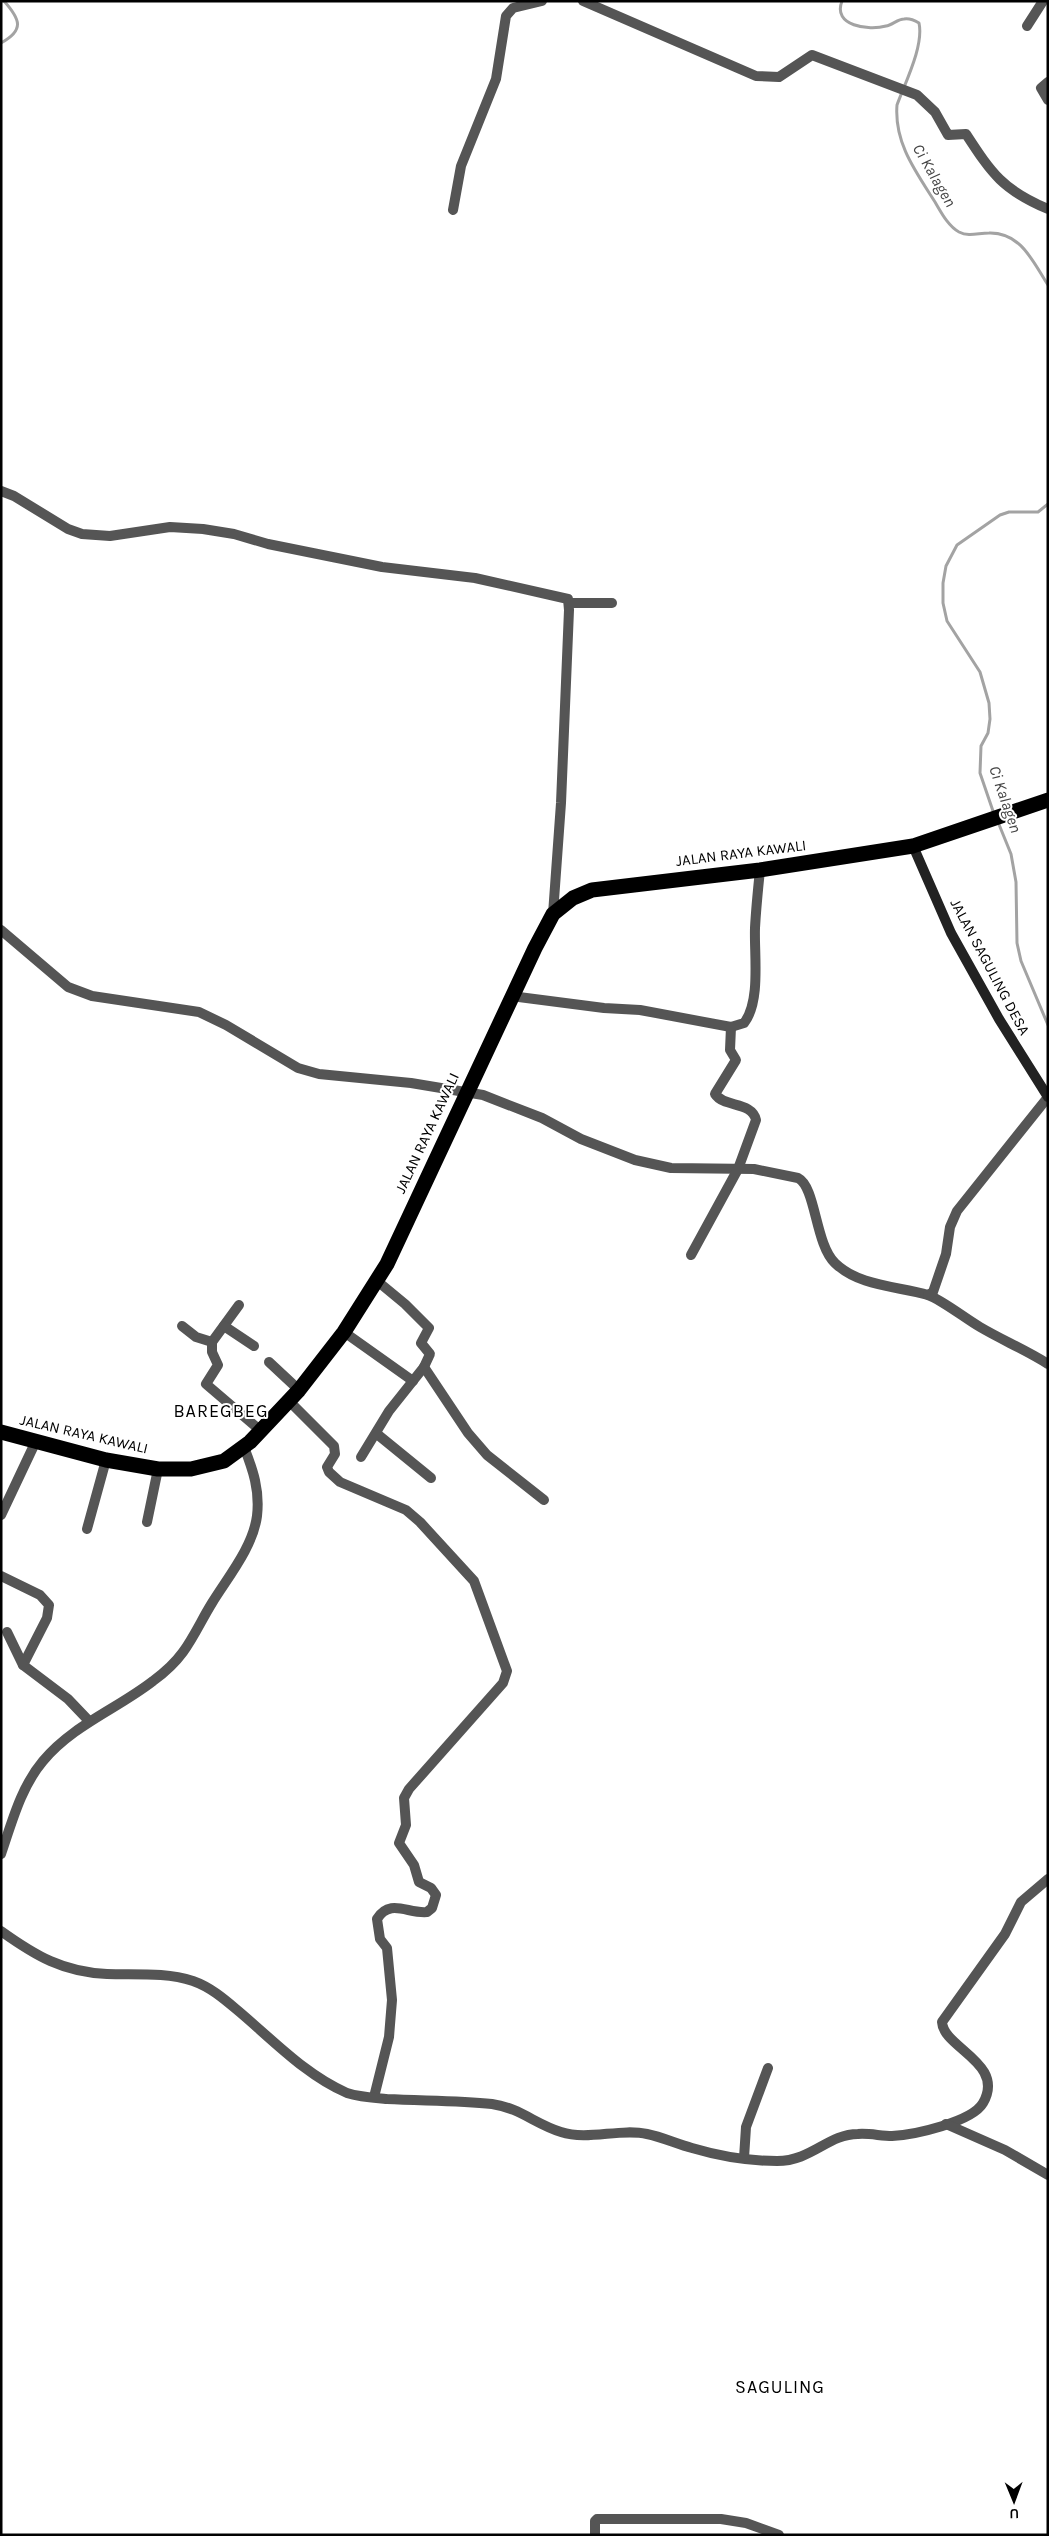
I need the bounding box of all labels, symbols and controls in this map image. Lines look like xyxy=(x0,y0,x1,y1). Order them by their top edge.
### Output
water label: Ci Kalagen xyxy=(909,140,960,210)
water label: Ci Kalagen xyxy=(985,763,1026,835)
street label: JALAN RAYA KAWALI xyxy=(675,836,807,870)
street label: JALAN SAGULING DESA xyxy=(946,896,1034,1039)
street label: JALAN RAYA KAWALI xyxy=(391,1070,463,1196)
district label: BAREGBEG xyxy=(173,1400,269,1422)
street label: JALAN RAYA KAWALI xyxy=(18,1410,150,1458)
district label: SAGULING xyxy=(735,2376,825,2398)
north arrow xyxy=(989,2476,1039,2526)
text: U xyxy=(1009,2505,1019,2522)

